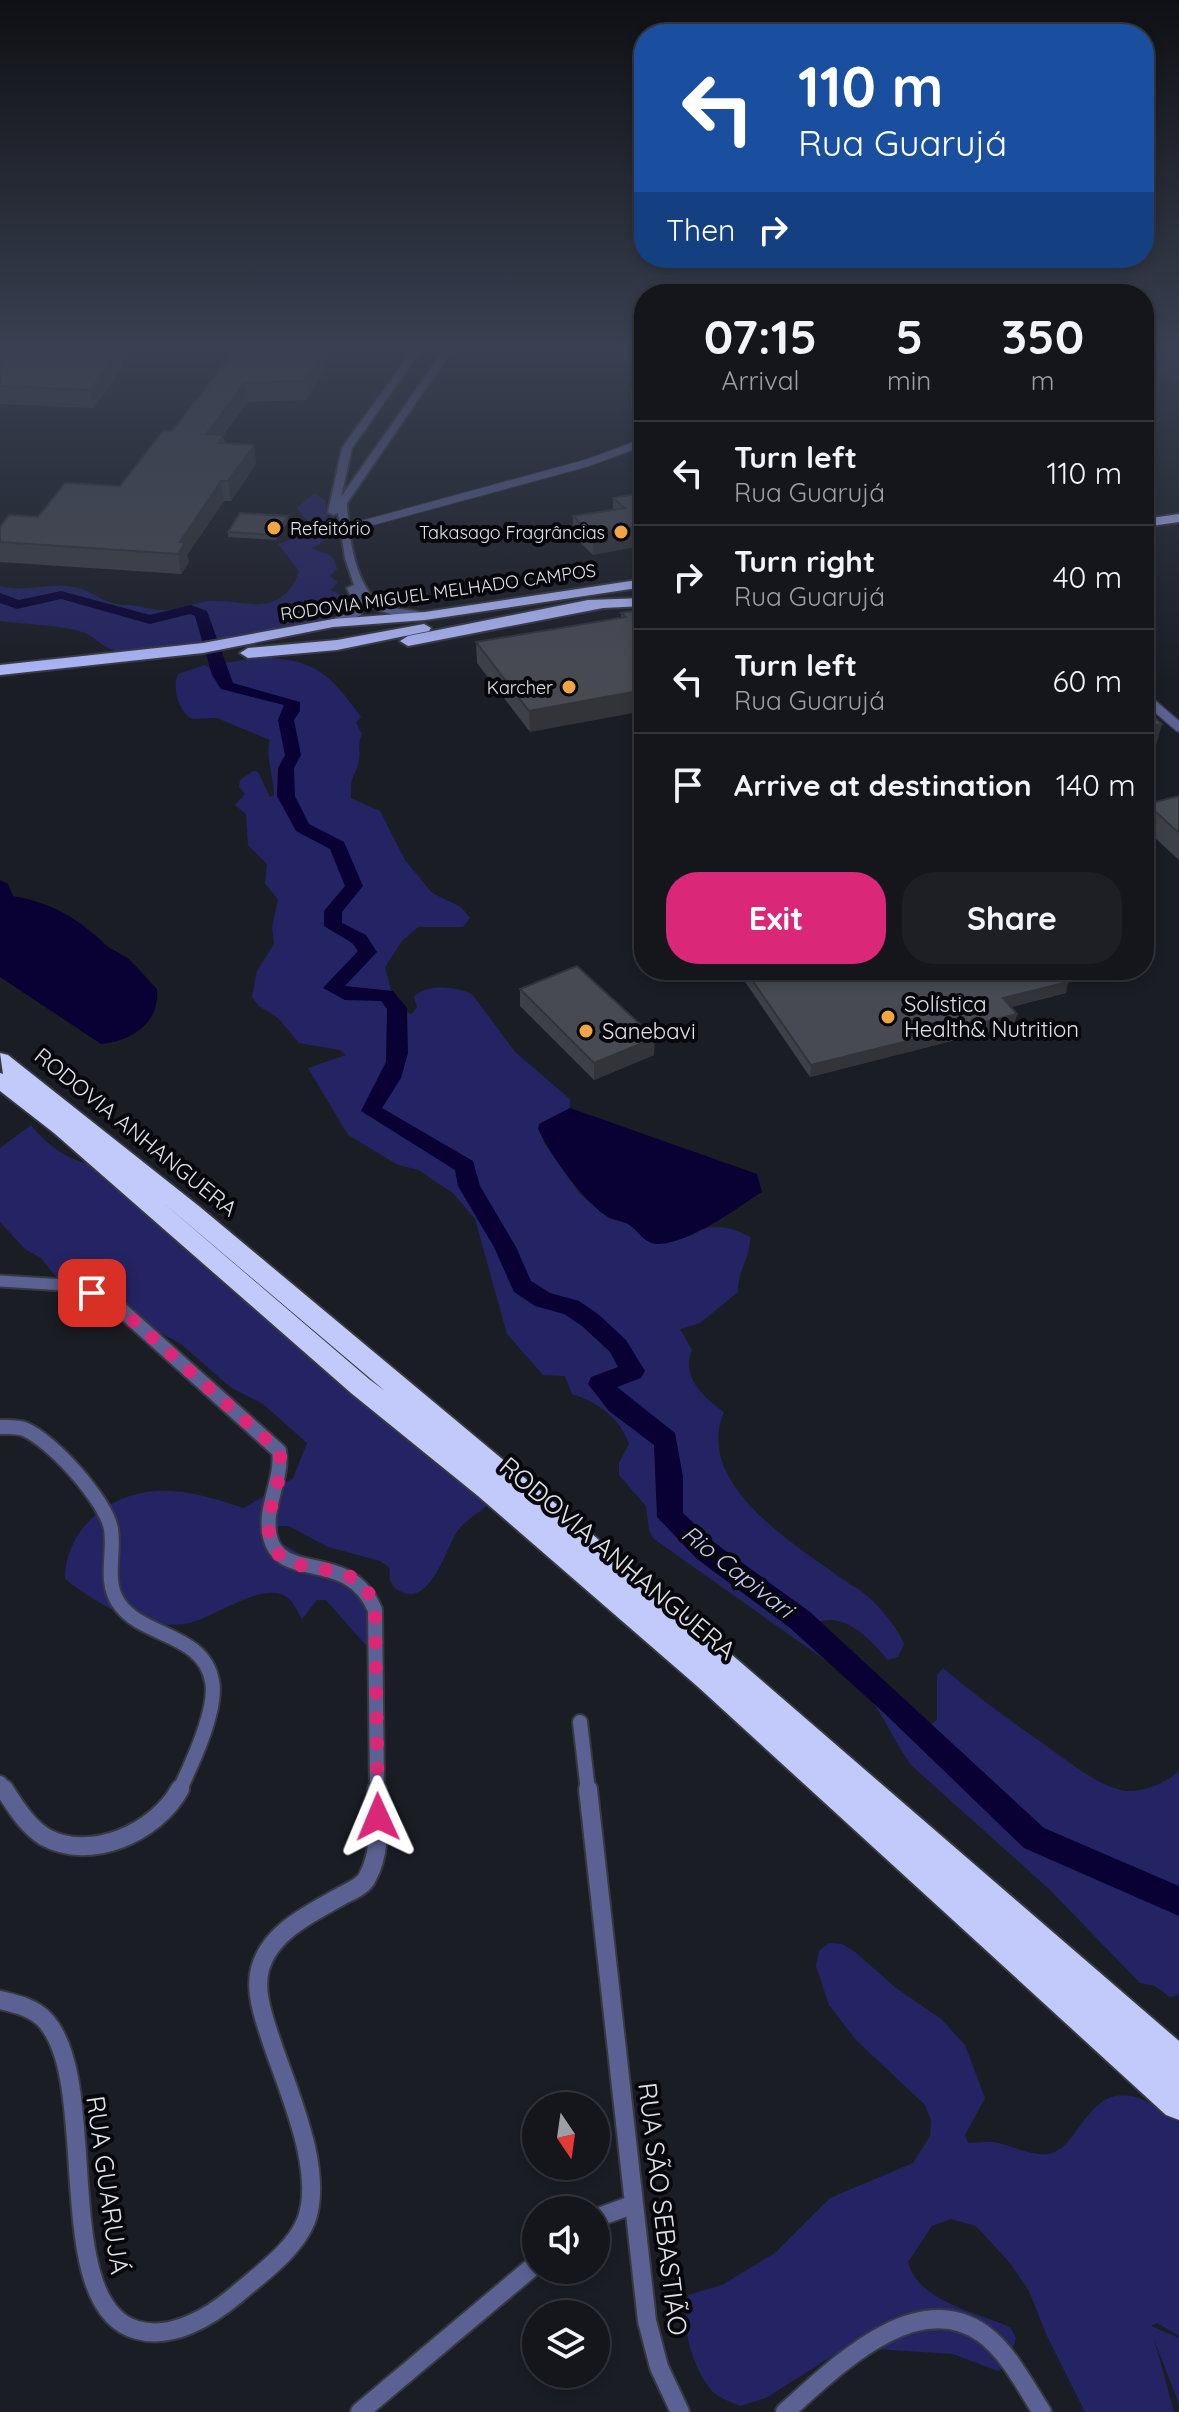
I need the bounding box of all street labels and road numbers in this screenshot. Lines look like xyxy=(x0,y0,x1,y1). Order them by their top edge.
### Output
street label: RODOVIA MIGUEL MELHADO CAMPOS xyxy=(279,558,597,626)
street label: RODOVIA ANHANGUERA xyxy=(29,1042,243,1222)
street label: RODOVIA ANHANGUERA xyxy=(493,1449,743,1667)
street label: RUA SÃO SEBASTIÃO xyxy=(631,2081,695,2337)
street label: RUA GUARUJÁ xyxy=(79,2094,137,2277)

